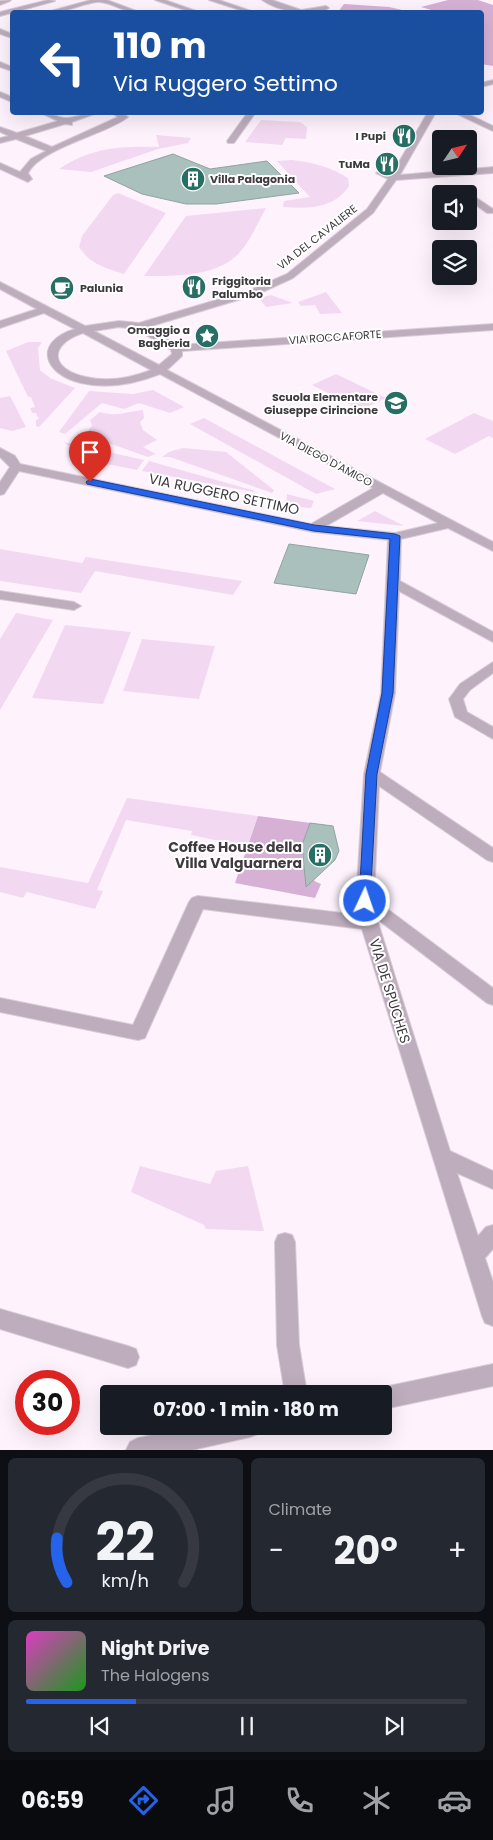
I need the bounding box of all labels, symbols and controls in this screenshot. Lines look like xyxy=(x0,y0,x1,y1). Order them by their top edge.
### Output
text: 110 m xyxy=(113,21,207,70)
icon: left xyxy=(30,30,95,95)
text: Via Ruggero Settimo xyxy=(113,68,338,99)
restaurant icon: I Pupi xyxy=(391,123,417,149)
place label: I Pupi xyxy=(355,128,386,144)
north arrow xyxy=(432,130,478,175)
map controls xyxy=(432,130,477,285)
restaurant icon: TuMa xyxy=(374,151,400,177)
place label: TuMa xyxy=(339,156,370,172)
building icon: Villa Palagonia xyxy=(180,166,206,192)
place label: Villa Palagonia xyxy=(210,171,295,187)
button: sound xyxy=(432,185,477,230)
street label: VIA DEL CAVALIERE xyxy=(274,201,360,273)
button: layers xyxy=(432,240,477,285)
place label: Friggitoria Palumbo xyxy=(212,273,271,302)
restaurant icon: Friggitoria Palumbo xyxy=(181,274,207,300)
cafe icon: Palunia xyxy=(49,275,75,301)
place label: Palunia xyxy=(80,280,123,296)
place label: Omaggio a Bagheria xyxy=(127,322,190,351)
place icon: Omaggio a Bagheria xyxy=(194,323,220,349)
street label: VIA ROCCAFORTE xyxy=(288,326,382,348)
place label: Scuola Elementare Giuseppe Cirincione xyxy=(264,389,378,418)
school or university icon: Scuola Elementare Giuseppe Cirincione xyxy=(383,390,409,416)
street label: VIA DIEGO D'AMICO xyxy=(277,428,376,490)
pin xyxy=(69,431,111,482)
icon: arrive xyxy=(76,438,104,466)
street label: VIA RUGGERO SETTIMO xyxy=(147,468,301,520)
place label: Coffee House della Villa Valguarnera xyxy=(168,837,302,873)
building icon: Coffee House della Villa Valguarnera xyxy=(307,842,333,868)
position arrow xyxy=(338,874,390,926)
street label: VIA DE SPUCHES xyxy=(365,936,415,1046)
speed limit sign: 30 xyxy=(15,1370,80,1435)
text: 07:00 · 1 min · 180 m xyxy=(153,1396,339,1423)
text: Climate xyxy=(269,1498,332,1521)
text: 22 xyxy=(96,1506,155,1579)
text: 20° xyxy=(334,1524,398,1577)
text: − xyxy=(269,1531,284,1570)
text: + xyxy=(448,1531,467,1570)
text: km/h xyxy=(101,1568,149,1593)
text: Night Drive xyxy=(101,1635,210,1662)
text: The Halogens xyxy=(101,1664,209,1687)
icon: previous xyxy=(86,1712,114,1740)
icon: pause xyxy=(233,1712,261,1740)
icon: next xyxy=(380,1712,408,1740)
icon: directions xyxy=(126,1783,161,1818)
icon: music xyxy=(204,1783,239,1818)
icon: phone xyxy=(282,1783,317,1818)
icon: climate xyxy=(359,1783,394,1818)
icon: car xyxy=(437,1783,472,1818)
text: 06:59 xyxy=(21,1785,84,1816)

